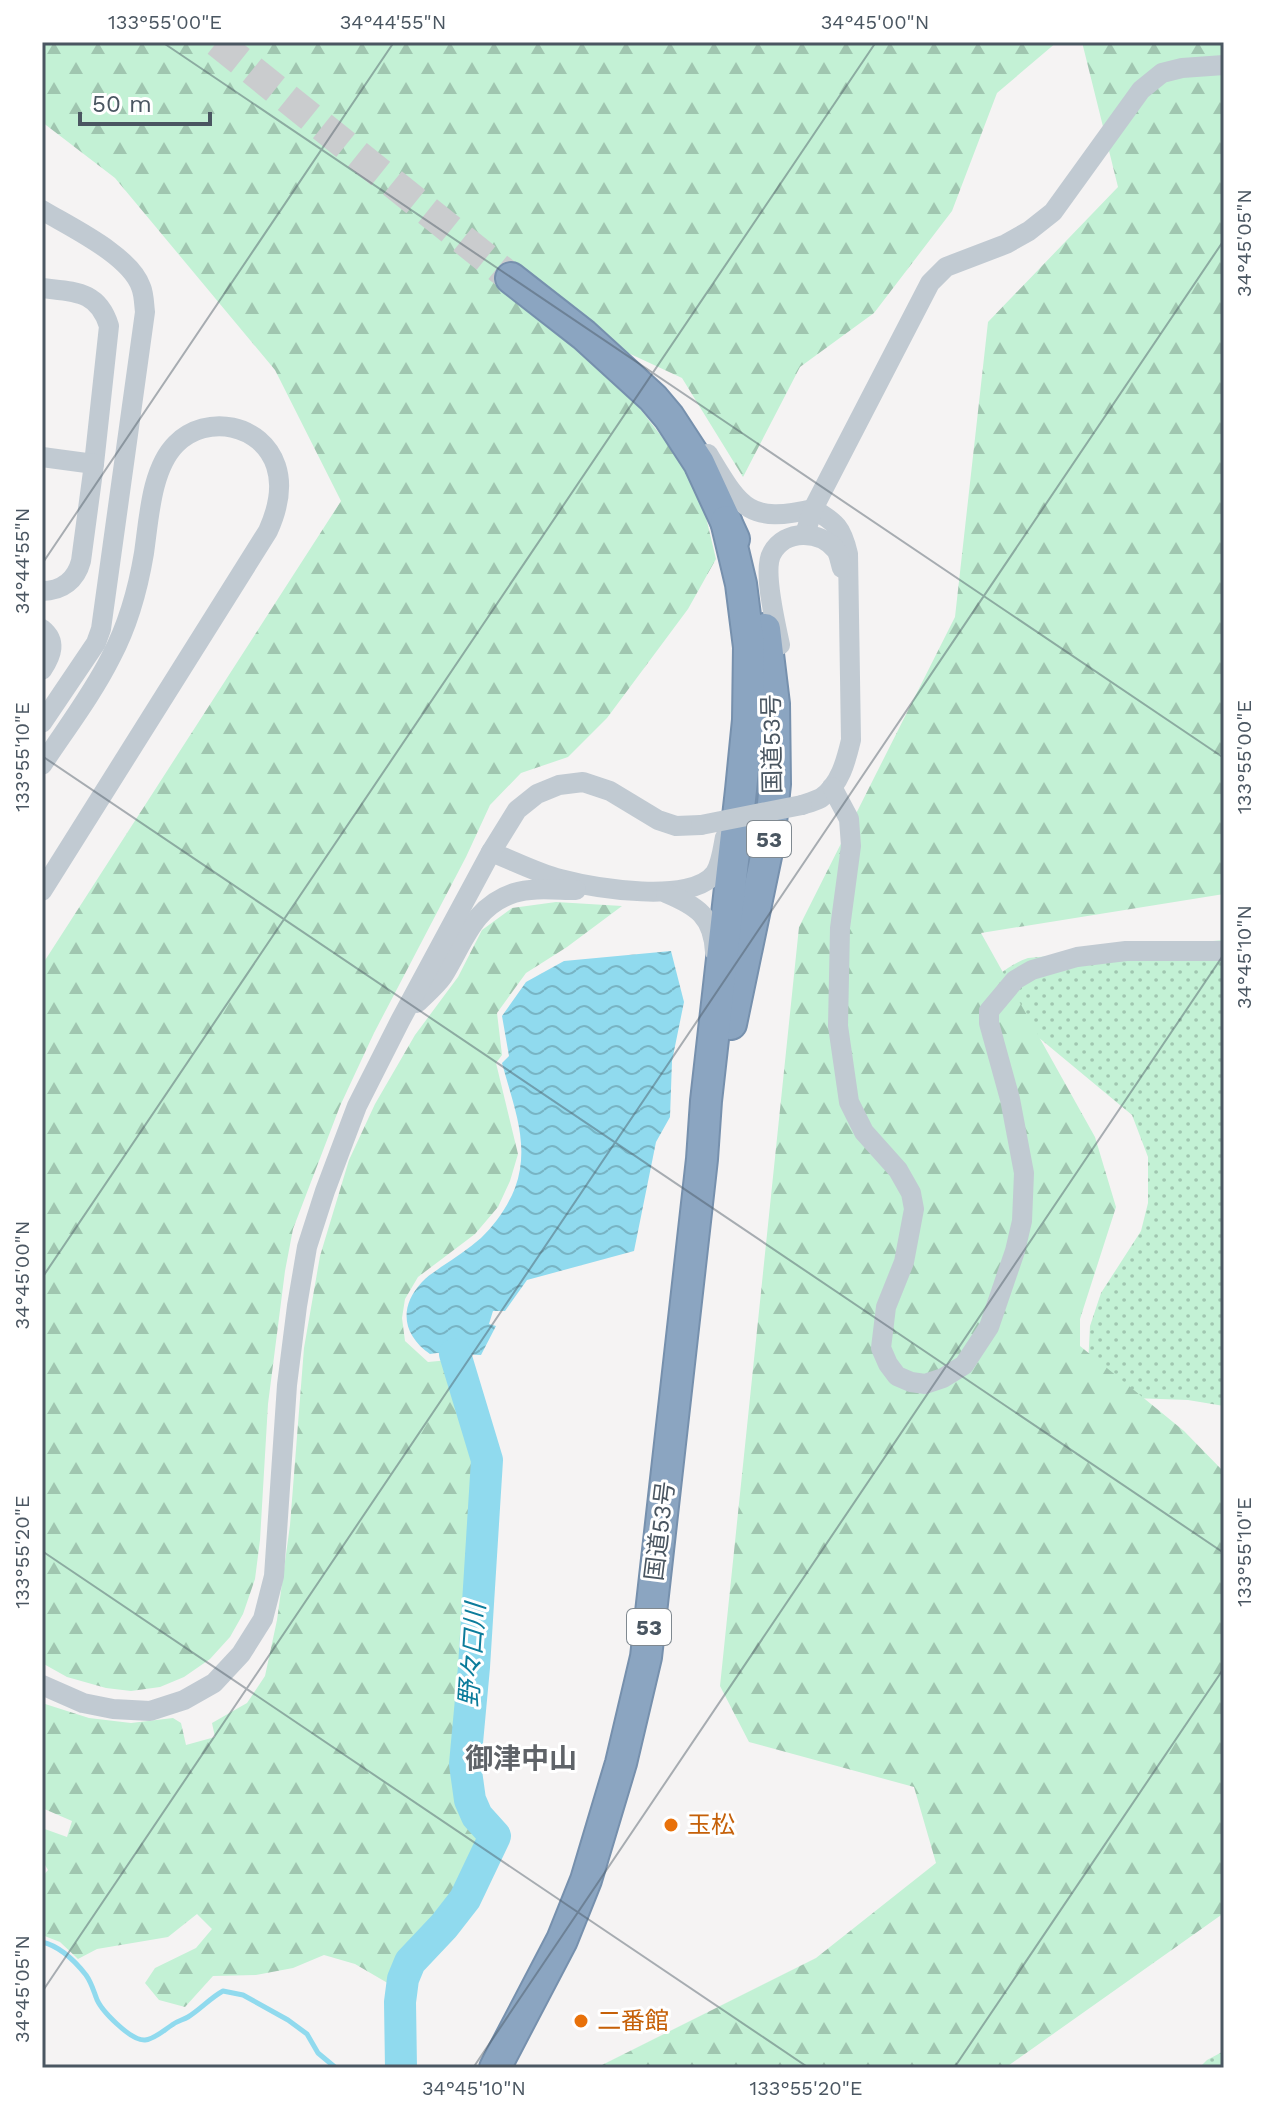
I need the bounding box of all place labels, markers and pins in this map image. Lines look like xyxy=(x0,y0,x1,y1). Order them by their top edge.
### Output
place label: 玉松 xyxy=(687,1811,735,1839)
marker: 玉松 xyxy=(662,1816,680,1834)
place label: 二番館 xyxy=(597,2007,669,2035)
marker: 二番館 xyxy=(572,2012,590,2030)

